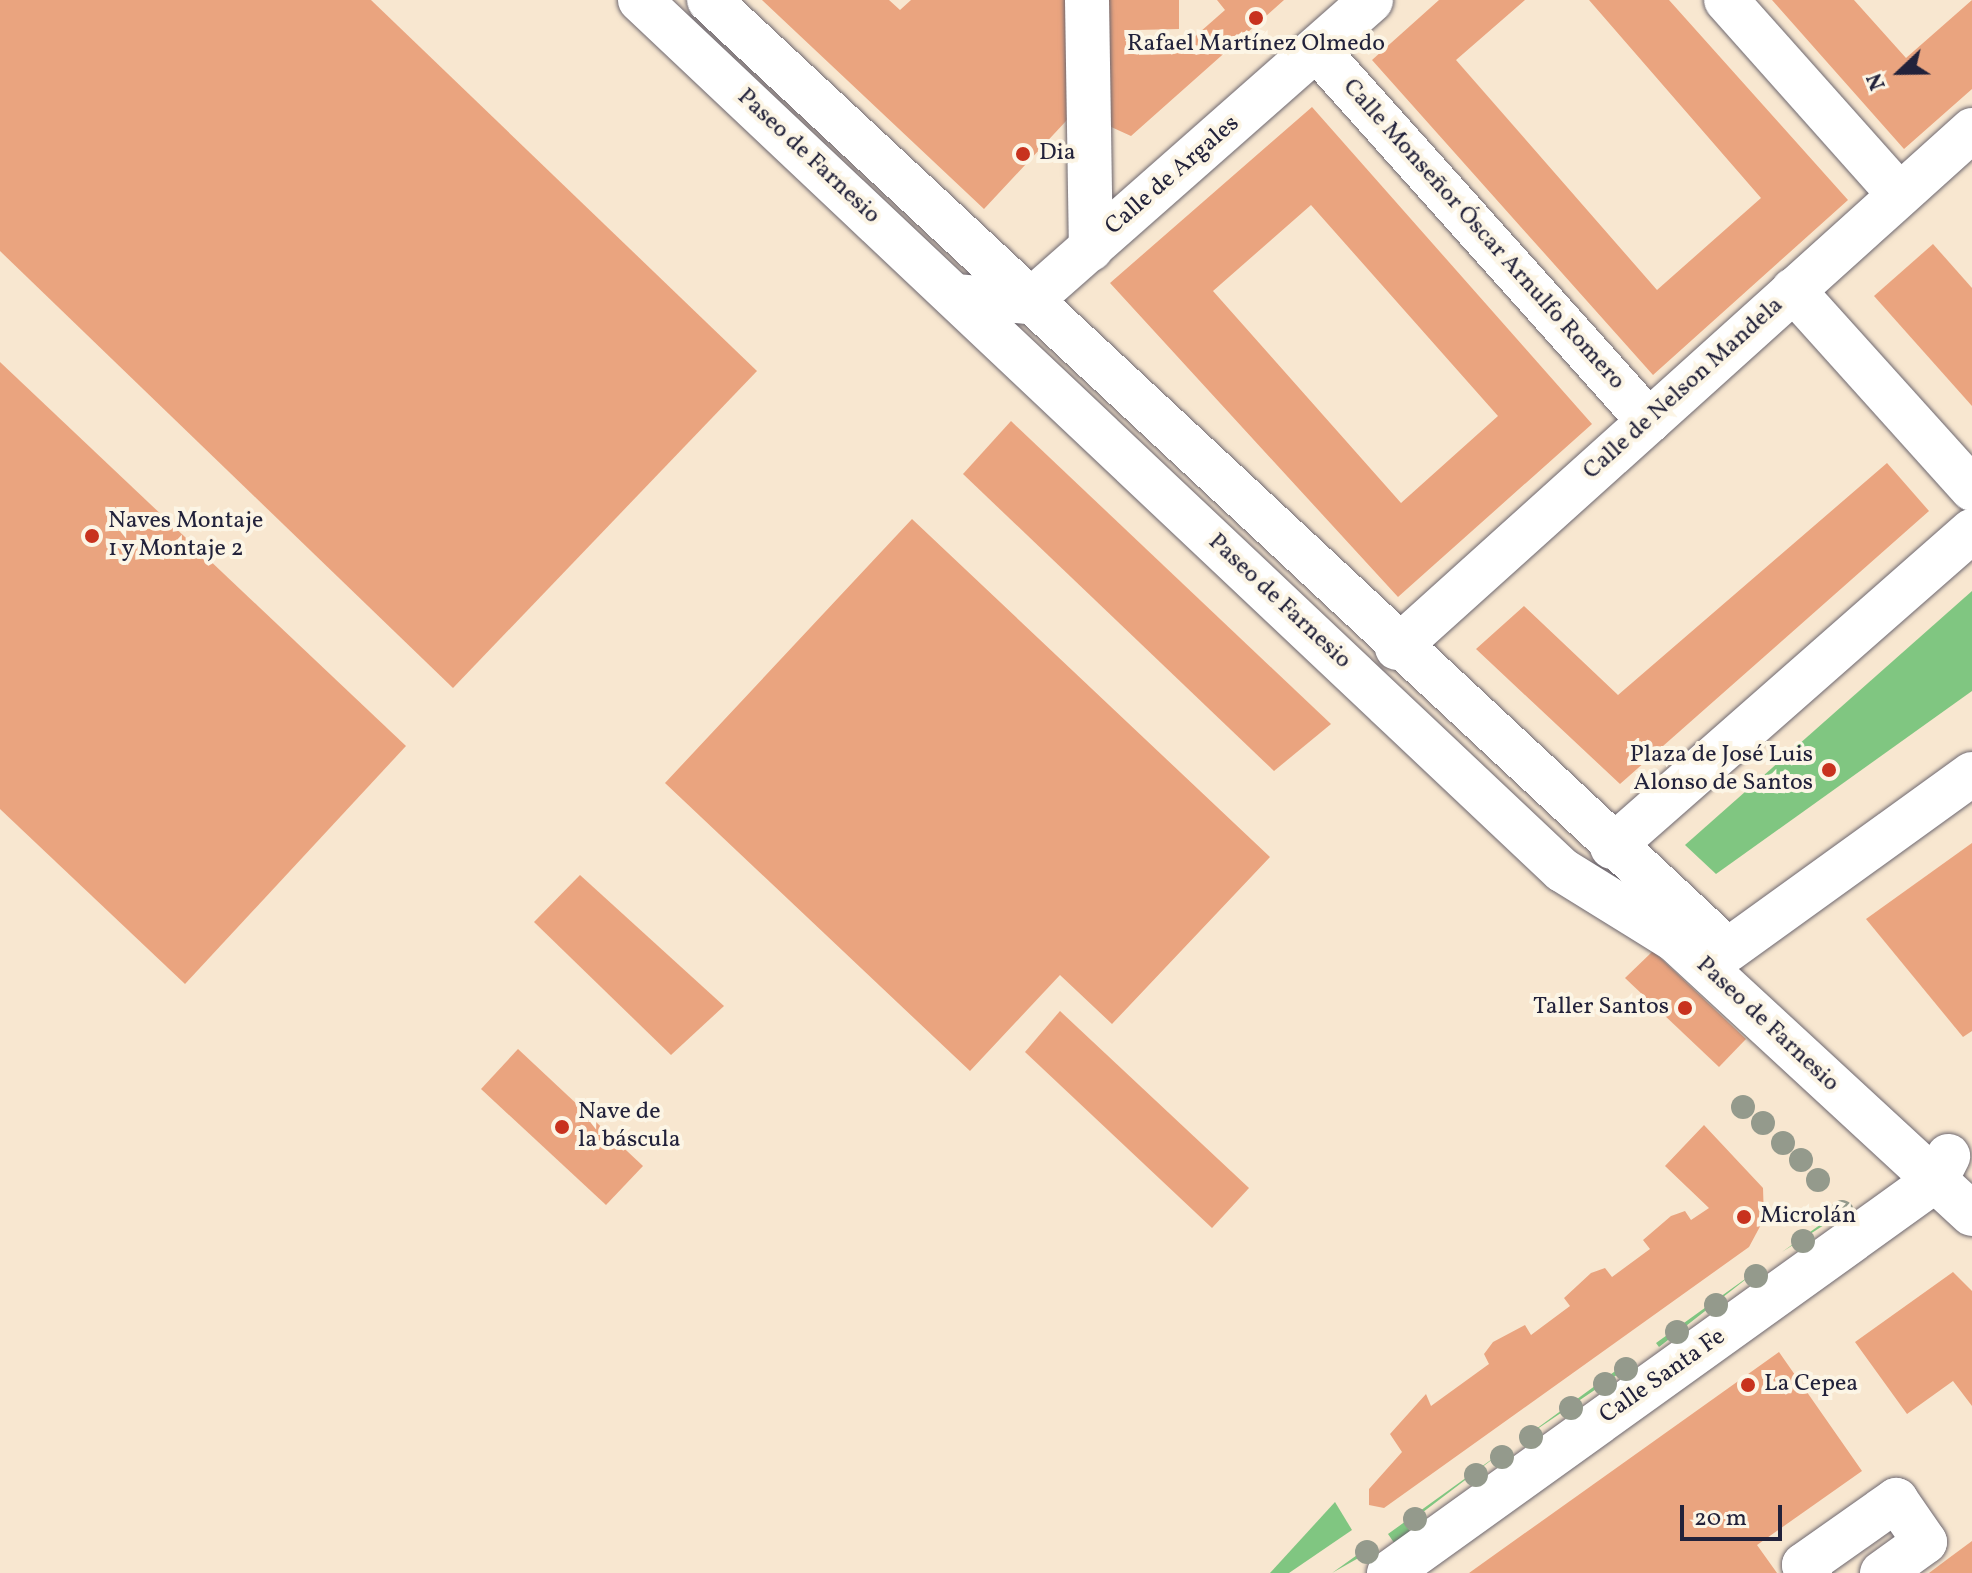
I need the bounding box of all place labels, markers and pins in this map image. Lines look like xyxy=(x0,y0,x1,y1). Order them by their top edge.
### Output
marker: Rafael Martínez Olmedo xyxy=(1247,9,1265,27)
place label: Rafael Martínez Olmedo xyxy=(1127,31,1385,59)
place label: Dia xyxy=(1039,140,1076,168)
marker: Dia xyxy=(1014,145,1032,163)
place label: Naves Montaje 1 y Montaje 2 xyxy=(108,508,263,564)
marker: Naves Montaje 1 y Montaje 2 xyxy=(83,527,101,545)
place label: Plaza de José Luis Alonso de Santos xyxy=(1630,742,1813,798)
marker: Plaza de José Luis Alonso de Santos xyxy=(1820,761,1838,779)
place label: Taller Santos xyxy=(1533,994,1669,1022)
marker: Taller Santos xyxy=(1676,999,1694,1017)
place label: Nave de la báscula xyxy=(578,1099,681,1155)
marker: Nave de la báscula xyxy=(553,1118,571,1136)
place label: Microlán xyxy=(1760,1203,1856,1231)
marker: Microlán xyxy=(1735,1208,1753,1226)
place label: La Cepea xyxy=(1764,1371,1858,1399)
marker: La Cepea xyxy=(1739,1376,1757,1394)

